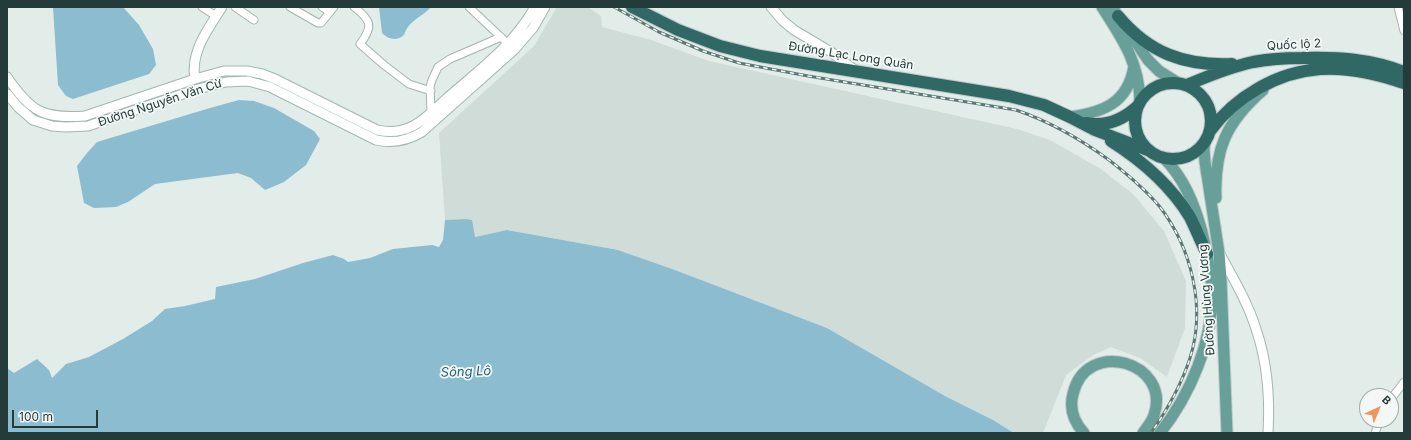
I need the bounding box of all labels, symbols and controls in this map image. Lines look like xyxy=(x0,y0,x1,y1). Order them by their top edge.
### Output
street label: Quốc lộ 2 xyxy=(1266,36,1322,54)
street label: Đường Lạc Long Quân xyxy=(787,39,915,73)
street label: Đường Nguyễn Văn Cừ xyxy=(96,76,224,130)
street label: Đường Hùng Vương xyxy=(1196,244,1218,356)
water label: Sông Lô xyxy=(440,363,492,381)
north arrow xyxy=(1359,388,1399,428)
text: B xyxy=(1379,393,1394,408)
scale bar xyxy=(14,402,100,428)
text: 100 m xyxy=(19,409,53,424)

